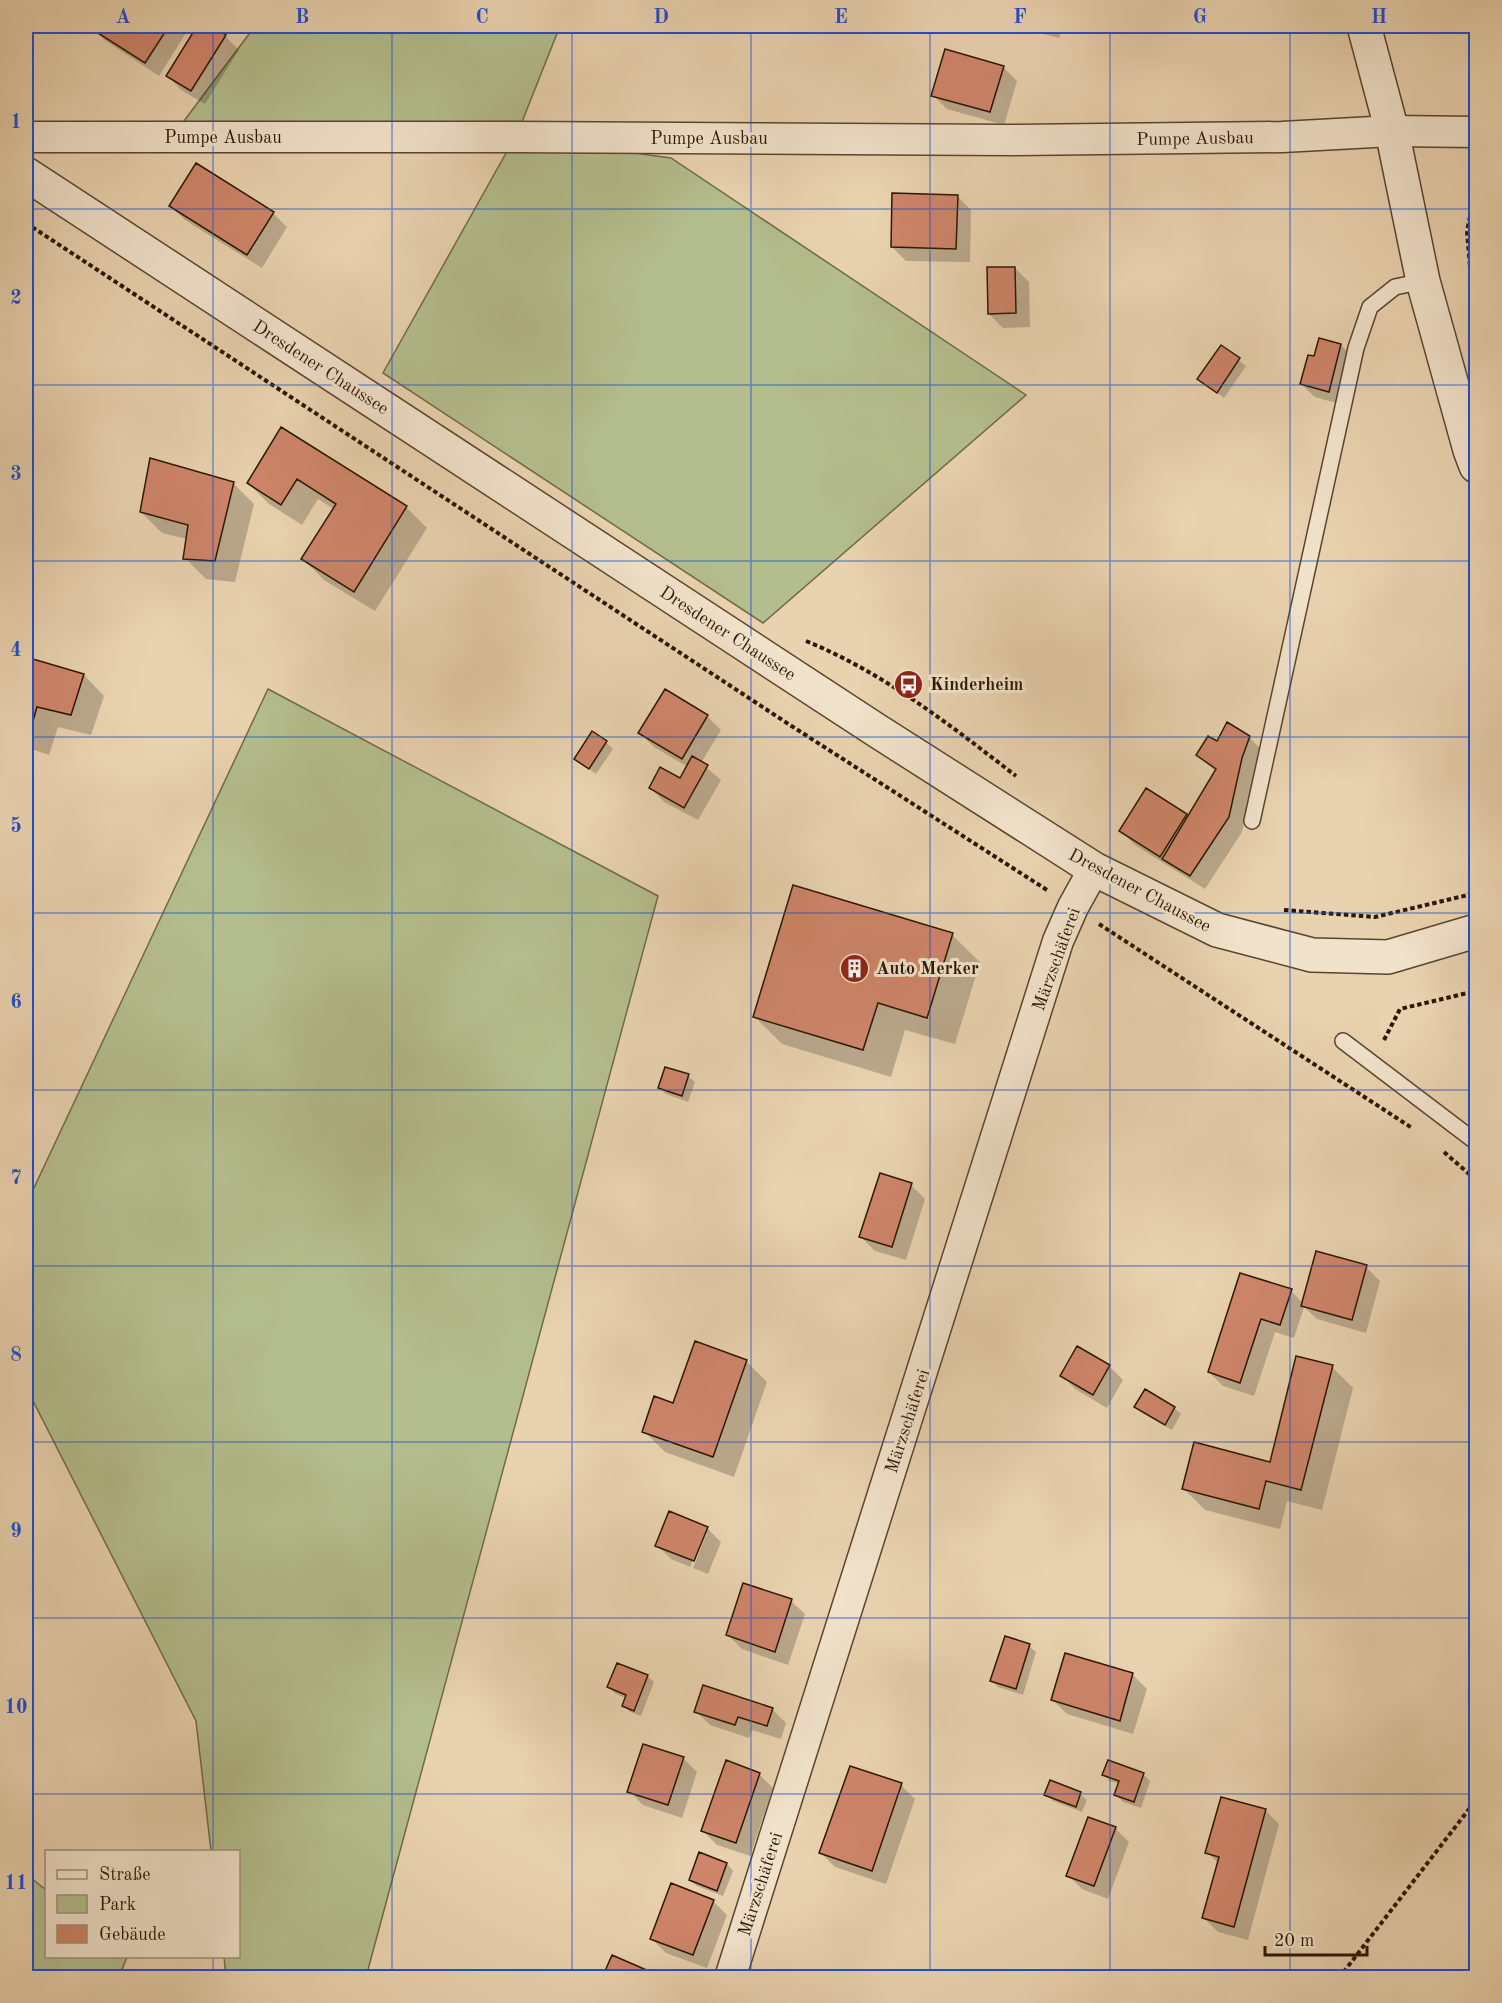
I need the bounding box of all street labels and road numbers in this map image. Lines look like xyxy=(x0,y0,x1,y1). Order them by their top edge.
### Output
street label: Pumpe Ausbau xyxy=(164,129,282,147)
street label: Pumpe Ausbau xyxy=(1136,129,1254,149)
street label: Pumpe Ausbau xyxy=(650,130,768,148)
street label: Dresdener Chaussee xyxy=(249,317,392,418)
street label: Dresdener Chaussee xyxy=(656,583,799,684)
street label: Dresdener Chaussee xyxy=(1065,846,1214,936)
street label: Märzschäferei xyxy=(1030,905,1084,1013)
street label: Märzschäferei xyxy=(883,1367,933,1476)
street label: Märzschäferei xyxy=(736,1830,786,1939)

